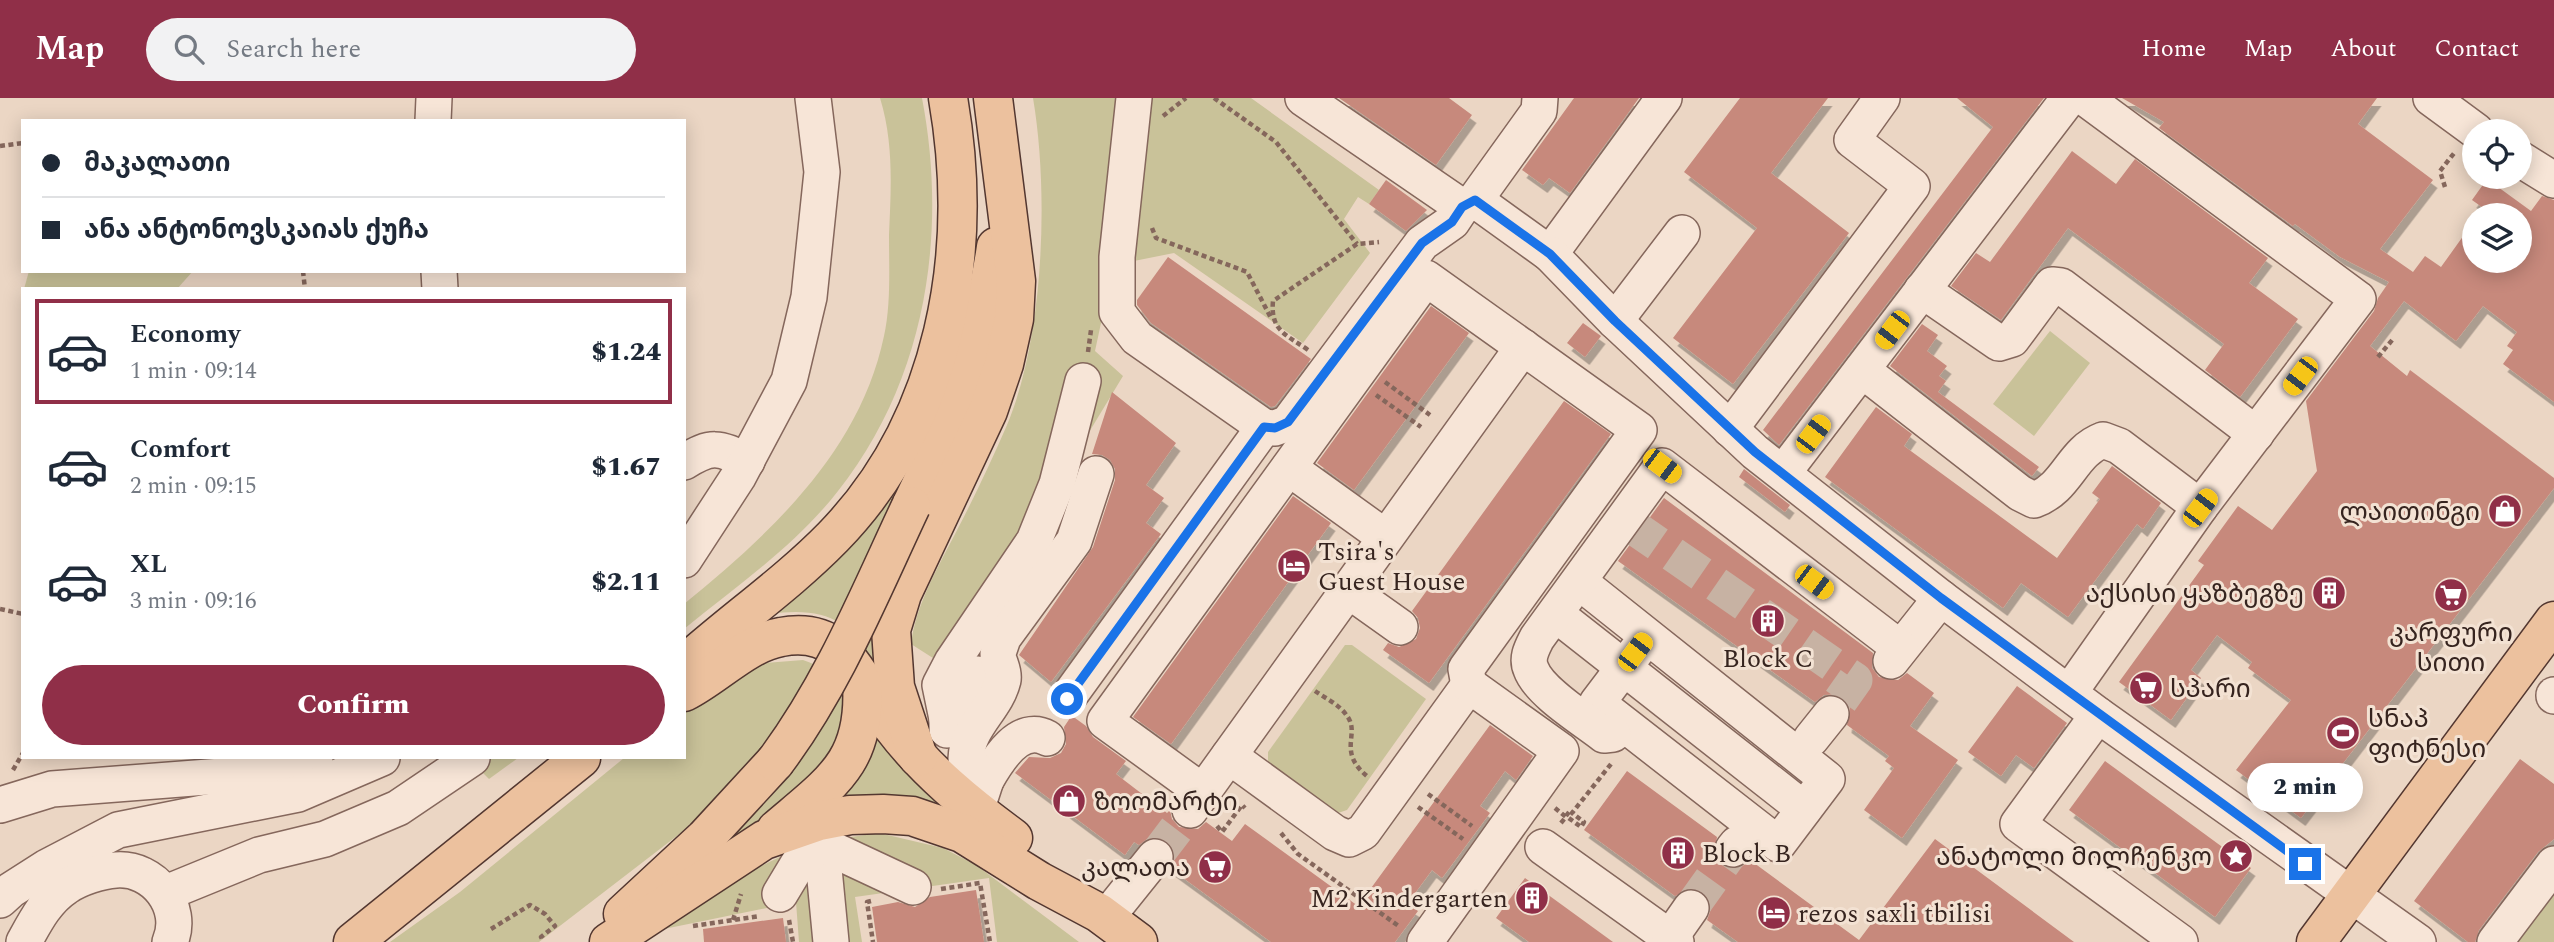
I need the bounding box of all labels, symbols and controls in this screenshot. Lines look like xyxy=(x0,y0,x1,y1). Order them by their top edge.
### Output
search box xyxy=(146,18,636,81)
text: Map xyxy=(35,24,104,74)
text: Search here xyxy=(226,29,361,69)
icon: search xyxy=(170,30,208,68)
text: Home xyxy=(2141,31,2206,67)
text: Map xyxy=(2244,31,2292,67)
text: About xyxy=(2330,31,2396,67)
text: Contact xyxy=(2434,31,2519,67)
map controls xyxy=(2462,119,2532,273)
button: locate xyxy=(2462,119,2532,189)
text: მაკალათი xyxy=(84,143,230,183)
button: layers xyxy=(2462,203,2532,273)
text: ანა ანტონოვსკაიას ქუჩა xyxy=(84,210,429,250)
car xyxy=(1871,307,1914,353)
text: Economy xyxy=(130,314,240,354)
icon: car xyxy=(46,320,109,383)
text: $1.24 xyxy=(591,332,661,372)
car xyxy=(2279,353,2322,399)
text: 1 min · 09:14 xyxy=(130,354,257,389)
car xyxy=(1792,411,1835,457)
text: Comfort xyxy=(130,429,231,469)
icon: car xyxy=(46,435,109,498)
car xyxy=(1639,445,1686,487)
text: $1.67 xyxy=(591,447,661,487)
text: 2 min · 09:15 xyxy=(130,469,257,504)
car xyxy=(2179,485,2222,531)
place label: ლაითინგი xyxy=(2340,492,2480,532)
shop icon: ლაითინგი xyxy=(2486,492,2524,530)
place label: Tsira's Guest House xyxy=(1318,532,1465,602)
text: XL xyxy=(130,544,167,584)
hotel icon: Tsira's Guest House xyxy=(1275,547,1313,585)
icon: car xyxy=(46,550,109,613)
car xyxy=(1791,561,1838,603)
text: $2.11 xyxy=(591,562,661,602)
place label: აქსისი ყაზბეგზე xyxy=(2086,574,2304,614)
building icon: აქსისი ყაზბეგზე xyxy=(2310,574,2348,612)
supermarket icon: კარფური სითი xyxy=(2432,576,2470,614)
text: 3 min · 09:16 xyxy=(130,584,257,619)
building icon: Block C xyxy=(1749,602,1787,640)
place label: კარფური სითი xyxy=(2389,613,2513,683)
car xyxy=(1614,629,1657,675)
place label: Block C xyxy=(1722,639,1814,679)
button: Confirm xyxy=(42,665,665,745)
supermarket icon: სპარი xyxy=(2127,669,2165,707)
place label: სპარი xyxy=(2170,669,2251,709)
route start xyxy=(1051,683,1083,715)
place label: სნაპ ფიტნესი xyxy=(2368,699,2486,769)
sports icon: სნაპ ფიტნესი xyxy=(2324,714,2362,752)
callout: 2 min xyxy=(2247,762,2363,812)
text: 2 min xyxy=(2273,770,2337,805)
shop icon: ზოომარტი xyxy=(1050,782,1088,820)
place label: ზოომარტი xyxy=(1094,782,1238,822)
building icon: Block B xyxy=(1659,834,1697,872)
place label: Block B xyxy=(1702,834,1791,874)
place label: ანატოლი მილჩენკო xyxy=(1936,837,2212,877)
place icon: ანატოლი მილჩენკო xyxy=(2217,837,2255,875)
place label: კალათა xyxy=(1081,848,1190,888)
supermarket icon: კალათა xyxy=(1196,848,1234,886)
route end xyxy=(2289,848,2321,880)
place label: M2 Kindergarten xyxy=(1311,879,1508,919)
building icon: M2 Kindergarten xyxy=(1513,879,1551,917)
hotel icon: rezos saxli tbilisi xyxy=(1755,894,1793,932)
place label: rezos saxli tbilisi xyxy=(1798,894,1991,934)

